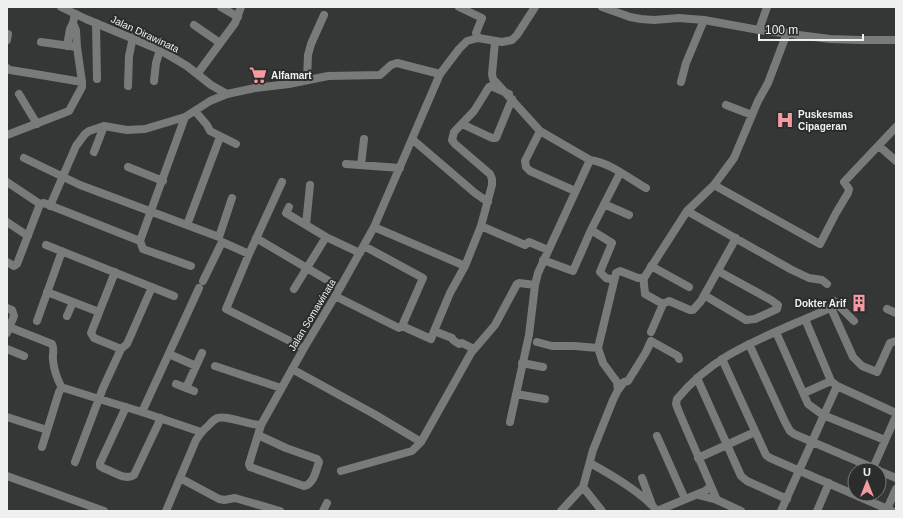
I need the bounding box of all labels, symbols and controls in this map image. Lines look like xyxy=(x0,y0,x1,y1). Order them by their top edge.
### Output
street label: Jalan Dirawinata xyxy=(109,13,181,55)
scale bar xyxy=(759,16,863,42)
text: 100 m xyxy=(765,23,798,37)
supermarket icon: Alfamart xyxy=(248,65,268,85)
place label: Alfamart xyxy=(271,70,312,81)
place label: Puskesmas Cipageran xyxy=(798,109,853,132)
hospital icon: Puskesmas Cipageran xyxy=(775,110,795,130)
street label: Jalan Somawinata xyxy=(286,277,338,353)
building icon: Dokter Arif xyxy=(849,293,869,313)
place label: Dokter Arif xyxy=(795,298,847,309)
north arrow xyxy=(847,462,887,502)
text: U xyxy=(863,466,871,478)

